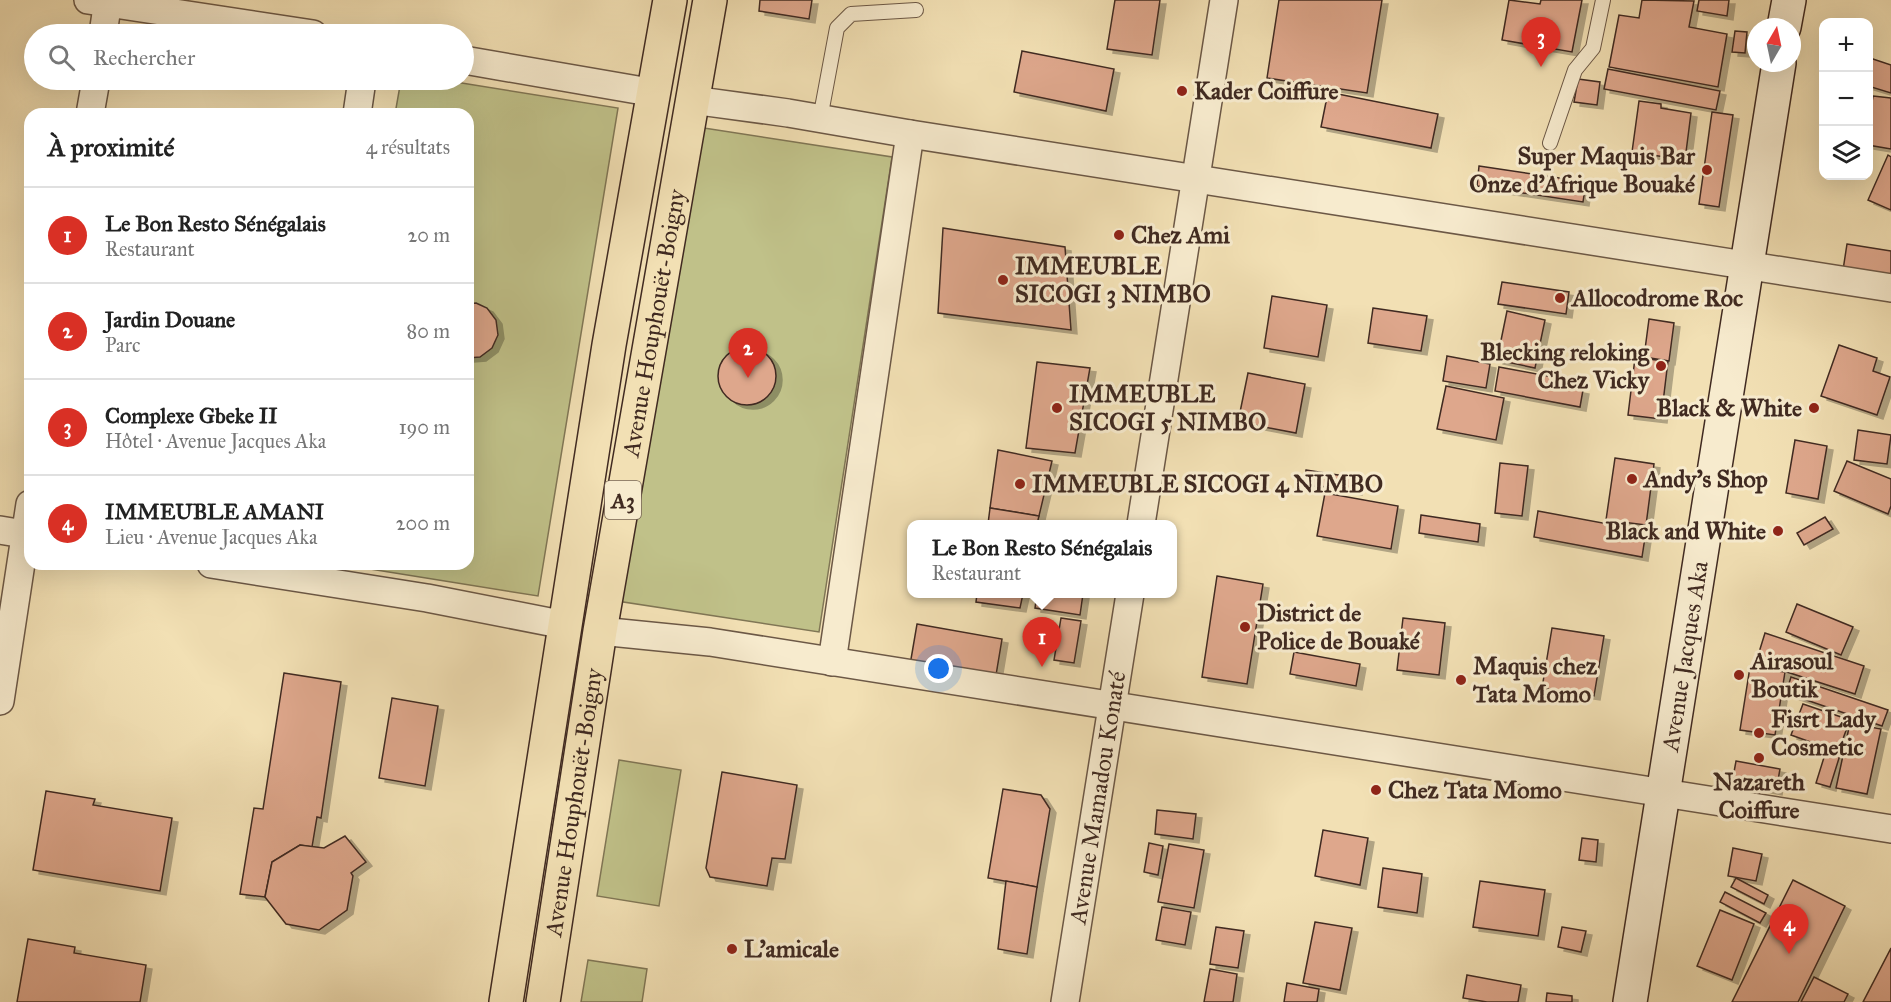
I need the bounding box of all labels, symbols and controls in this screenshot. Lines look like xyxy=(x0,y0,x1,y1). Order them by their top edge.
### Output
pin: 3 xyxy=(1522,17,1560,67)
north arrow xyxy=(1747,18,1801,72)
map controls xyxy=(1819,18,1873,180)
button: + xyxy=(1819,18,1873,72)
search box xyxy=(24,24,474,90)
icon: search xyxy=(45,41,78,74)
text: Rechercher xyxy=(93,44,195,71)
button: − xyxy=(1819,72,1873,126)
place label: Kader Coiffure xyxy=(1194,76,1339,106)
marker: Kader Coiffure xyxy=(1175,84,1189,98)
button: layers xyxy=(1819,126,1873,180)
text: À proximité xyxy=(48,131,174,163)
text: 4 résultats xyxy=(366,135,450,159)
place label: Super Maquis Bar Onze d'Afrique Bouaké xyxy=(1469,141,1696,199)
marker: Super Maquis Bar Onze d'Afrique Bouaké xyxy=(1700,163,1714,177)
street label: Avenue Houphouët-Boigny xyxy=(615,186,692,460)
text: Le Bon Resto Sénégalais xyxy=(105,210,326,237)
place label: Chez Ami xyxy=(1131,220,1230,250)
text: 1 xyxy=(64,223,71,247)
text: 20 m xyxy=(407,223,450,247)
marker: Chez Ami xyxy=(1112,228,1126,242)
text: Restaurant xyxy=(105,237,195,261)
place label: IMMEUBLE SICOGI 3 NIMBO xyxy=(1015,251,1211,309)
marker: IMMEUBLE SICOGI 3 NIMBO xyxy=(996,273,1010,287)
place label: Allocodrome Roc xyxy=(1570,283,1743,313)
marker: Allocodrome Roc xyxy=(1553,291,1567,305)
text: Jardin Douane xyxy=(105,306,235,333)
text: 2 xyxy=(63,319,72,343)
text: 80 m xyxy=(407,319,450,343)
pin: 2 xyxy=(728,328,768,378)
text: Parc xyxy=(105,333,140,357)
place label: Blecking reloking Chez Vicky xyxy=(1480,337,1651,395)
marker: Blecking reloking Chez Vicky xyxy=(1654,359,1668,373)
place label: IMMEUBLE SICOGI 5 NIMBO xyxy=(1069,379,1266,437)
place label: Black & White xyxy=(1656,393,1802,423)
marker: IMMEUBLE SICOGI 5 NIMBO xyxy=(1050,401,1064,415)
marker: Black & White xyxy=(1807,401,1821,415)
text: Complexe Gbeke II xyxy=(105,402,278,429)
text: 3 xyxy=(64,415,72,439)
text: 190 m xyxy=(399,415,450,439)
text: Hôtel · Avenue Jacques Aka xyxy=(105,429,326,453)
place label: Andy's Shop xyxy=(1642,464,1768,494)
place label: IMMEUBLE SICOGI 4 NIMBO xyxy=(1032,469,1383,499)
marker: Andy's Shop xyxy=(1625,472,1639,486)
marker: IMMEUBLE SICOGI 4 NIMBO xyxy=(1013,477,1027,491)
road number: A3 xyxy=(605,481,641,519)
text: IMMEUBLE AMANI xyxy=(105,498,324,525)
text: 4 xyxy=(62,511,73,535)
text: 200 m xyxy=(396,511,450,535)
place label: Black and White xyxy=(1605,516,1766,546)
popup xyxy=(907,520,1177,598)
marker: Black and White xyxy=(1771,524,1785,538)
text: Lieu · Avenue Jacques Aka xyxy=(105,525,317,549)
text: Le Bon Resto Sénégalais xyxy=(932,534,1152,561)
street label: Avenue Jacques Aka xyxy=(1655,558,1715,755)
text: Restaurant xyxy=(932,561,1021,585)
place label: District de Police de Bouaké xyxy=(1257,598,1421,656)
pin: 1 xyxy=(1022,618,1062,667)
marker: District de Police de Bouaké xyxy=(1238,620,1252,634)
place label: Airasoul Boutik xyxy=(1749,646,1834,704)
place label: Maquis chez Tata Momo xyxy=(1472,651,1598,709)
your location xyxy=(924,654,953,683)
street label: Avenue Houphouët-Boigny xyxy=(538,665,609,940)
marker: Airasoul Boutik xyxy=(1732,668,1746,682)
street label: Avenue Mamadou Konaté xyxy=(1063,669,1132,927)
marker: Maquis chez Tata Momo xyxy=(1454,673,1468,687)
place label: Fisrt Lady Cosmetic xyxy=(1771,704,1877,762)
marker: Fisrt Lady Cosmetic xyxy=(1752,726,1766,740)
marker: Nazareth Coiffure xyxy=(1752,751,1766,765)
place label: Nazareth Coiffure xyxy=(1713,767,1806,825)
place label: Chez Tata Momo xyxy=(1388,775,1562,805)
marker: Chez Tata Momo xyxy=(1369,783,1383,797)
pin: 4 xyxy=(1770,904,1808,954)
place label: L'amicale xyxy=(744,934,839,964)
marker: L'amicale xyxy=(725,942,739,956)

